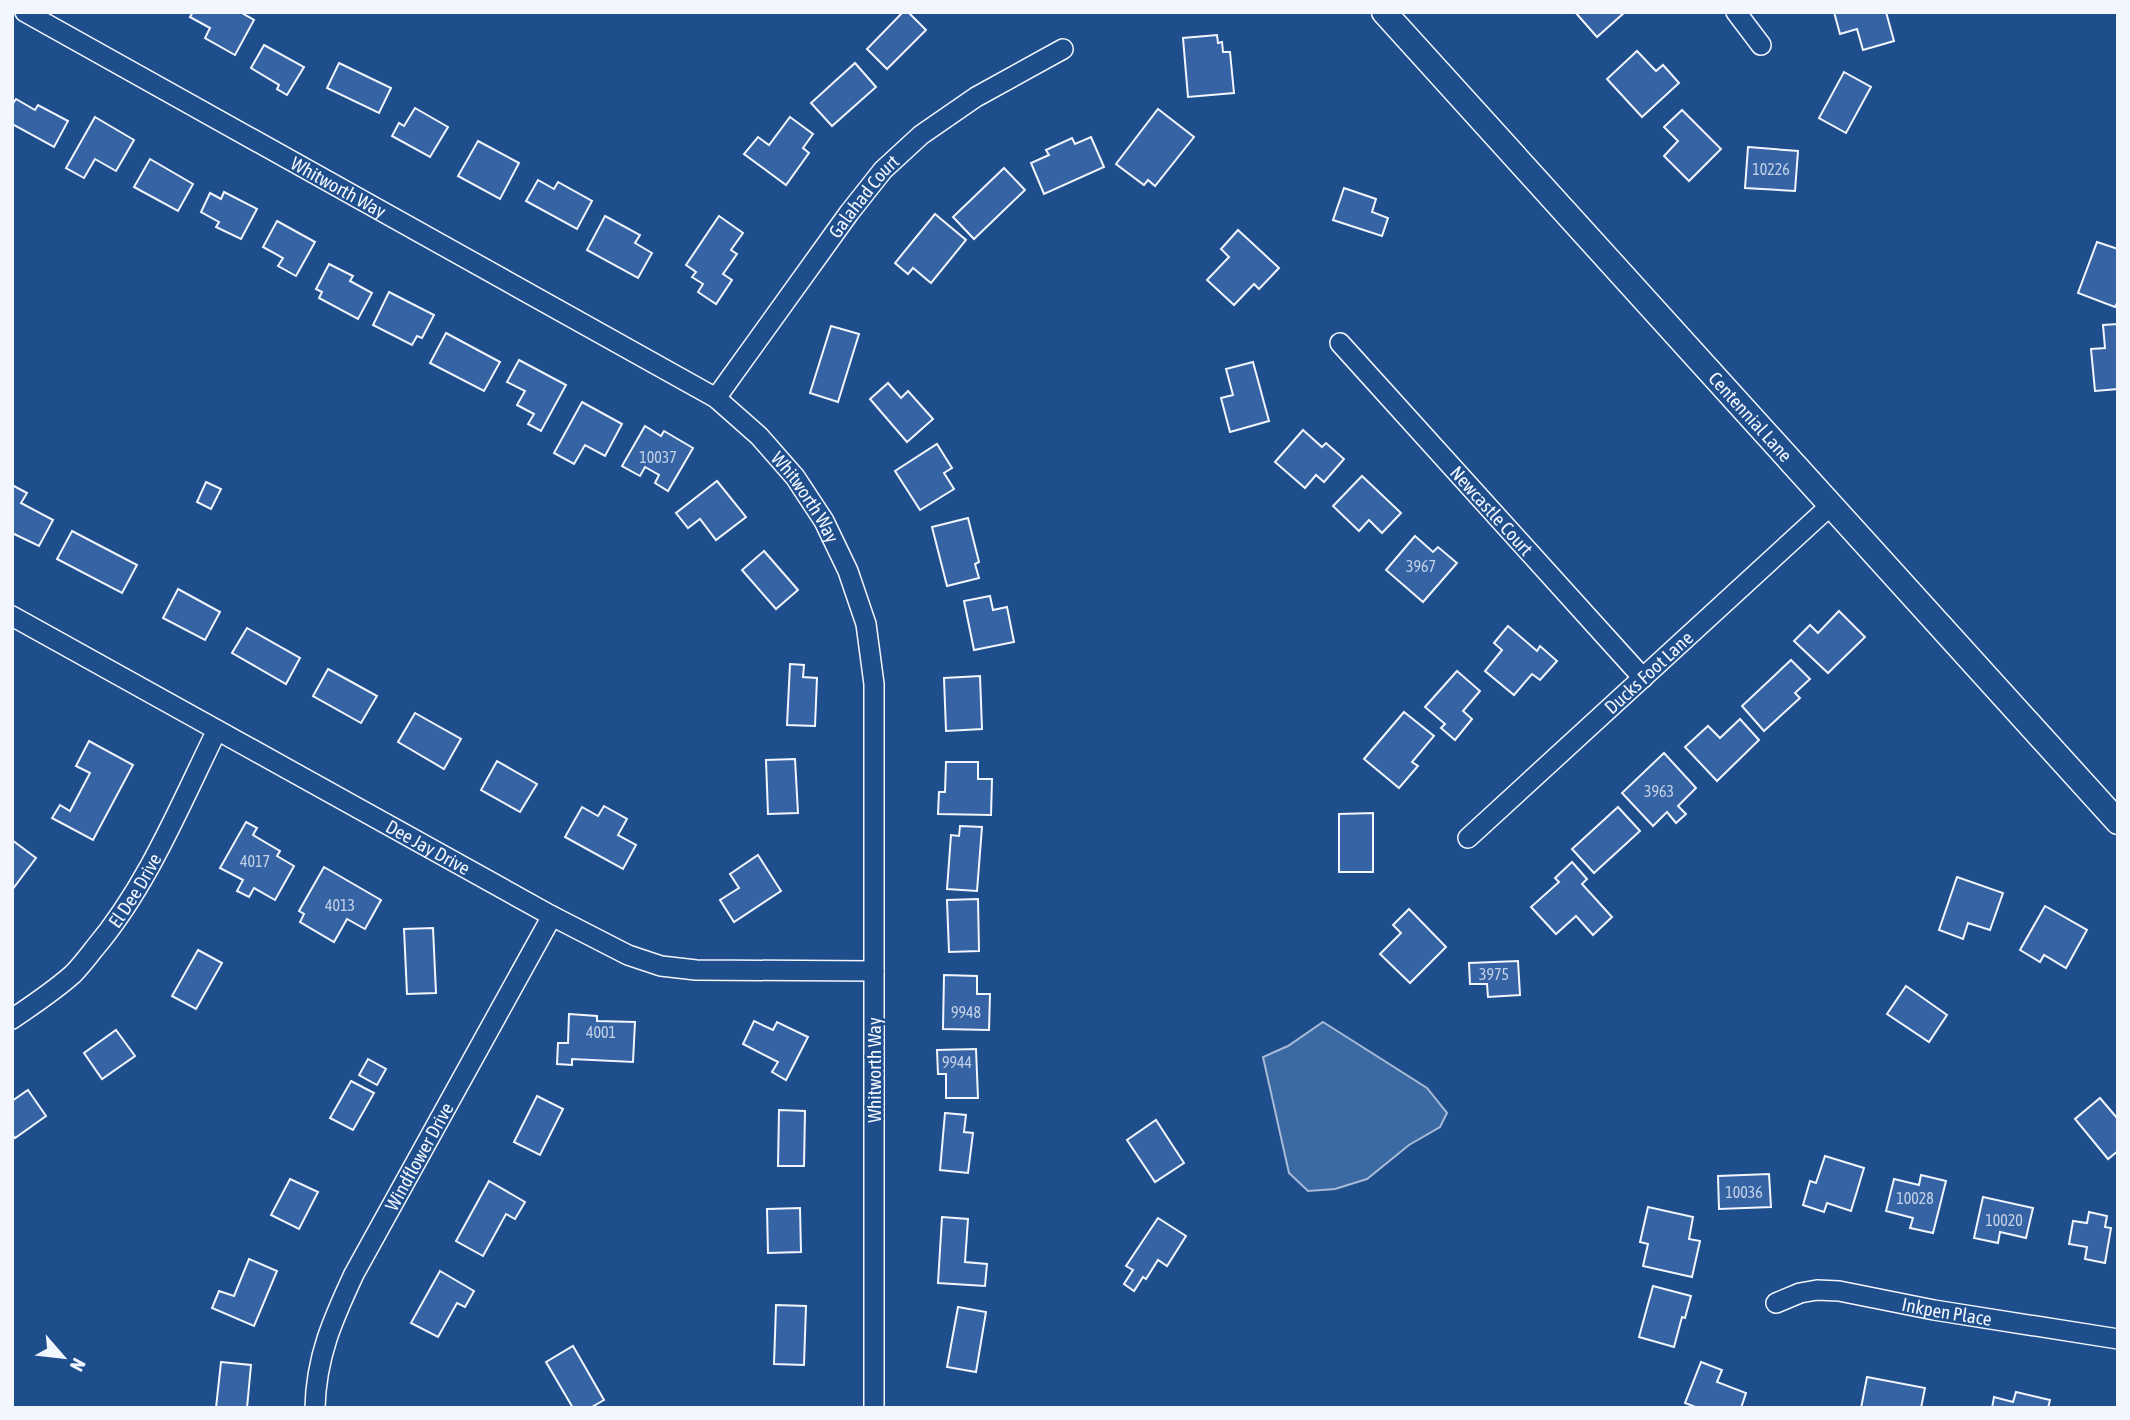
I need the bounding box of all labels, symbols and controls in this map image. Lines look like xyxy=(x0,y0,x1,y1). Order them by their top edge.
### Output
street label: Galahad Court xyxy=(824,150,903,242)
street label: Whitworth Way xyxy=(287,152,390,223)
house number: 10226 xyxy=(1752,160,1790,178)
street label: Centennial Lane xyxy=(1704,367,1797,466)
street label: Whitworth Way xyxy=(767,447,844,546)
house number: 10037 xyxy=(639,448,677,466)
street label: Newcastle Court xyxy=(1446,461,1538,560)
house number: 3967 xyxy=(1406,557,1436,575)
street label: Ducks Foot Lane xyxy=(1600,626,1697,718)
house number: 3963 xyxy=(1644,782,1674,800)
street label: Dee Jay Drive xyxy=(382,815,474,879)
street label: El Dee Drive xyxy=(104,850,166,932)
house number: 4017 xyxy=(240,852,270,870)
house number: 4013 xyxy=(325,896,355,914)
house number: 3975 xyxy=(1479,965,1509,983)
house number: 9948 xyxy=(951,1003,981,1021)
street label: Whitworth Way xyxy=(863,1017,885,1123)
house number: 4001 xyxy=(586,1023,616,1041)
house number: 9944 xyxy=(942,1053,972,1071)
street label: Windflower Drive xyxy=(380,1099,458,1214)
house number: 10036 xyxy=(1725,1183,1763,1201)
house number: 10028 xyxy=(1896,1189,1934,1207)
house number: 10020 xyxy=(1985,1211,2023,1229)
street label: Inkpen Place xyxy=(1900,1293,1993,1330)
north arrow xyxy=(28,1322,98,1392)
text: N xyxy=(66,1355,90,1375)

